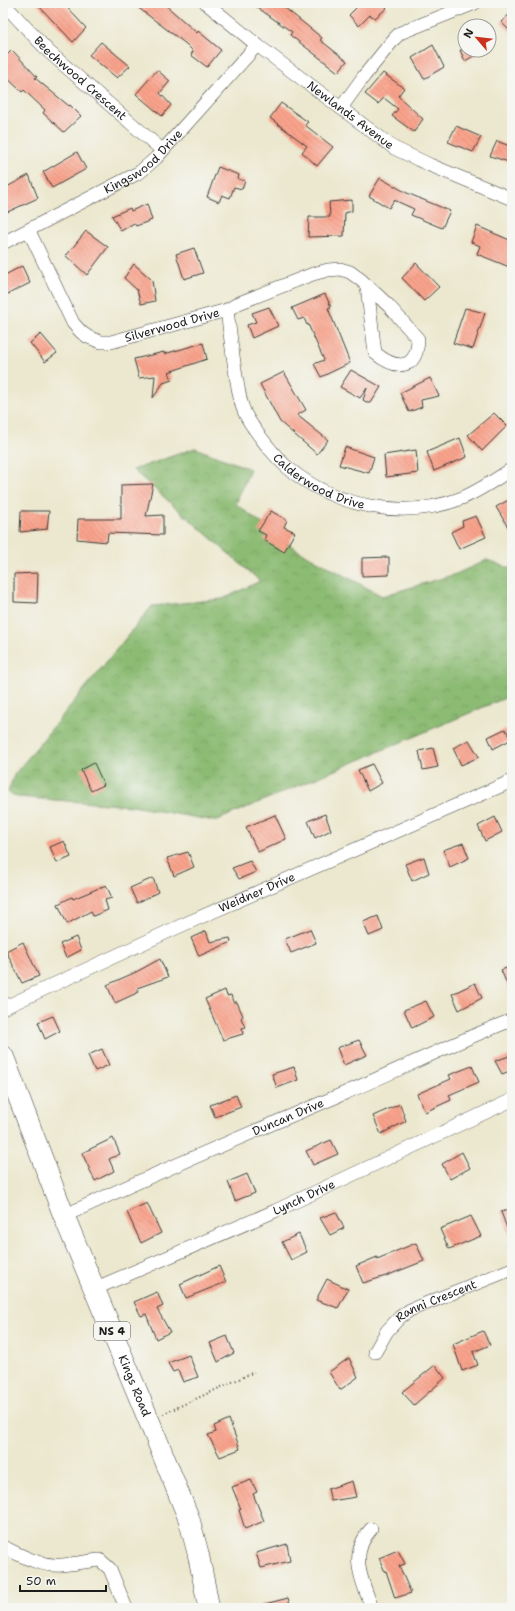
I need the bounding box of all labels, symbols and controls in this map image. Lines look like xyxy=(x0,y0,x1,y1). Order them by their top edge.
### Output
north arrow xyxy=(457,18,497,58)
text: N xyxy=(460,26,477,41)
street label: Beechwood Crescent xyxy=(30,33,130,124)
street label: Newlands Avenue xyxy=(304,77,397,153)
street label: Kingswood Drive xyxy=(101,126,186,197)
street label: Silverwood Drive xyxy=(123,304,222,346)
street label: Calderwood Drive xyxy=(269,450,367,513)
street label: Weidner Drive xyxy=(216,869,298,916)
street label: Duncan Drive xyxy=(250,1095,327,1139)
street label: Lynch Drive xyxy=(270,1176,338,1219)
street label: Ranni Crescent xyxy=(392,1276,479,1326)
road number: NS 4 xyxy=(94,1322,130,1340)
street label: Kings Road xyxy=(115,1352,155,1419)
scale bar xyxy=(20,1567,106,1593)
text: 50 m xyxy=(26,1573,56,1589)

